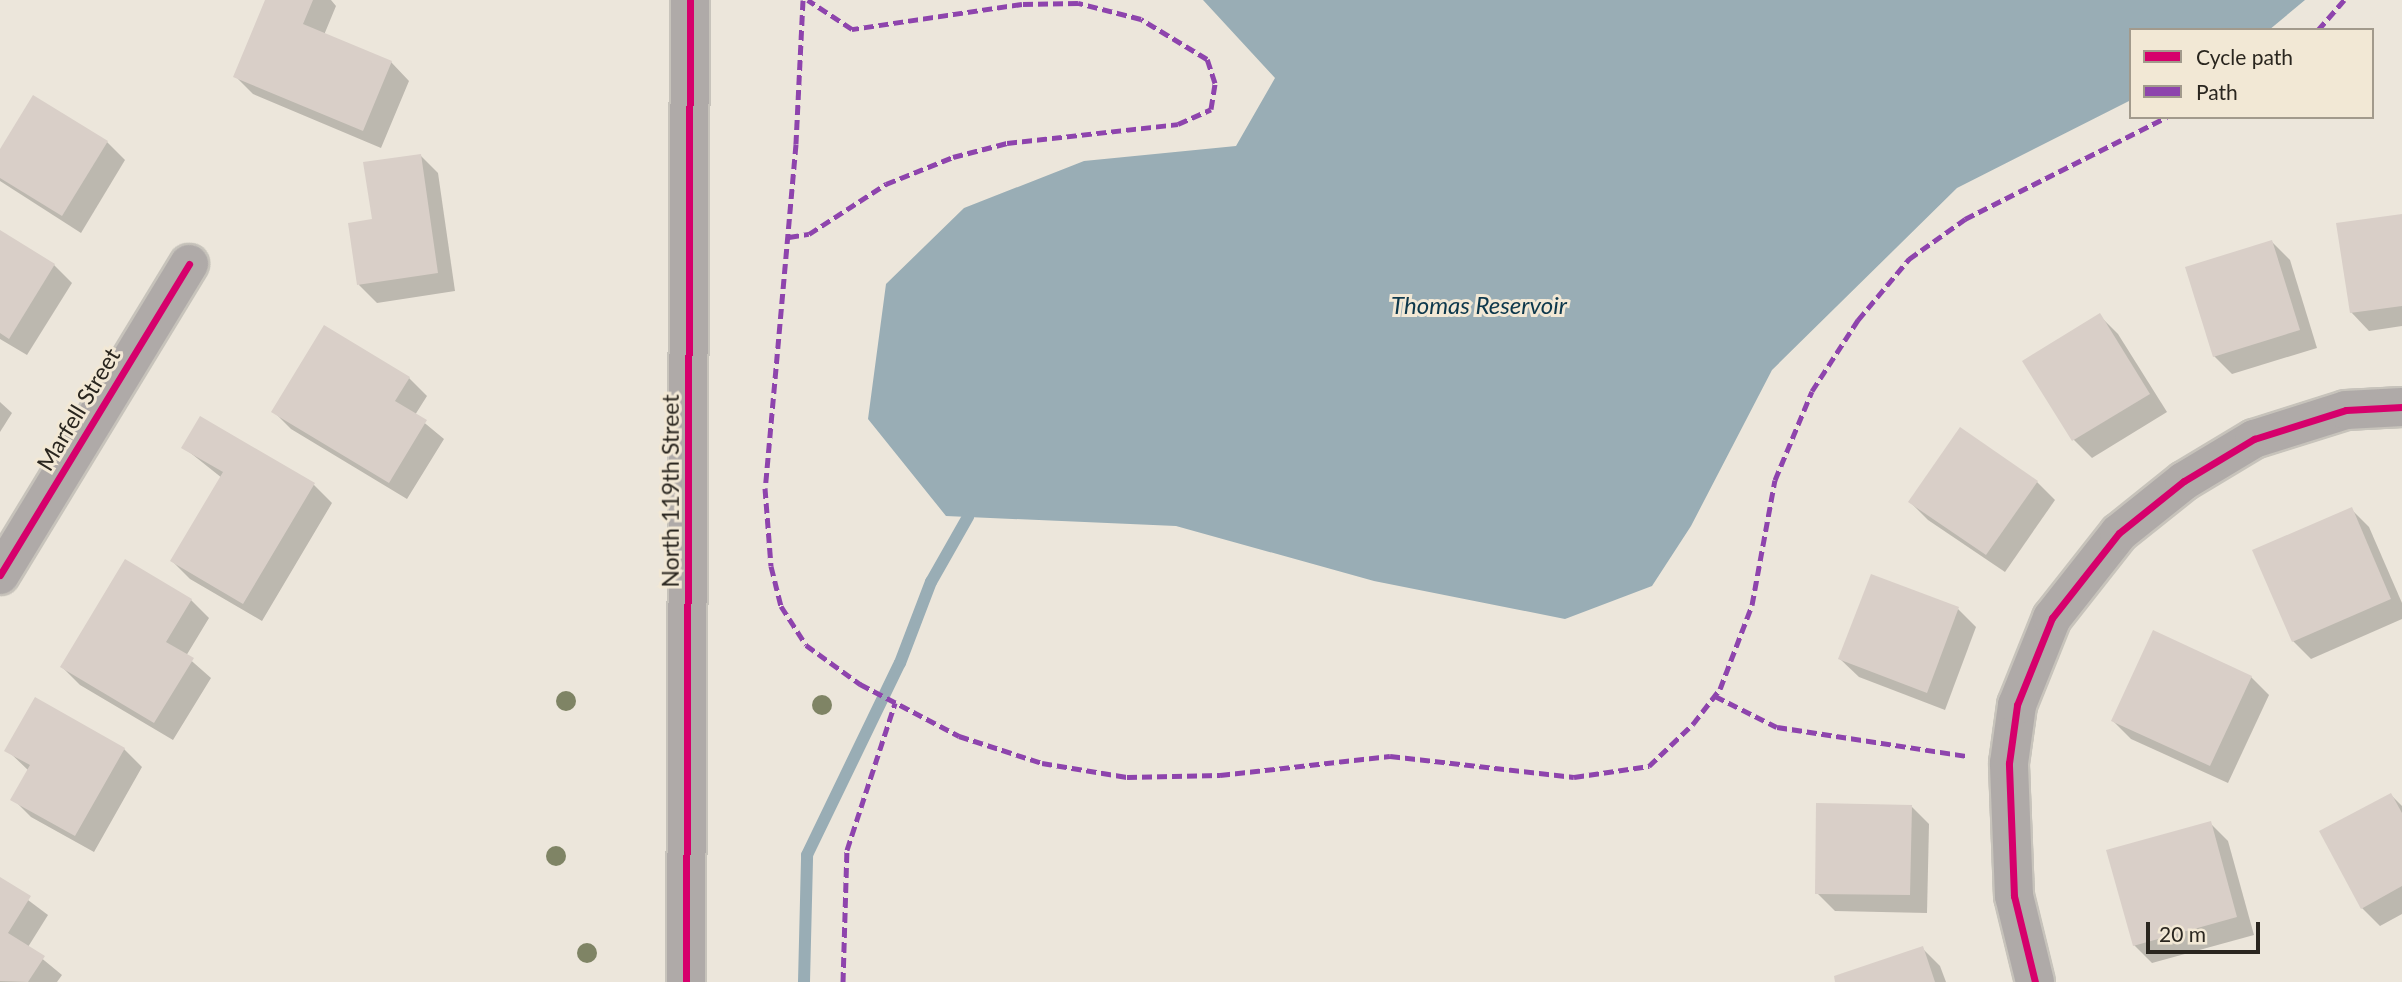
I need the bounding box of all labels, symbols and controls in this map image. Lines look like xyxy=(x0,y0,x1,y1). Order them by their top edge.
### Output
legend xyxy=(2129,28,2374,119)
text: Cycle path xyxy=(2196,44,2293,69)
text: Path xyxy=(2196,79,2238,104)
water label: Thomas Reservoir xyxy=(1391,291,1567,319)
street label: Marfell Street xyxy=(31,343,125,475)
street label: North 119th Street xyxy=(656,394,684,588)
scale bar xyxy=(2150,908,2264,952)
text: 20 m xyxy=(2159,921,2206,946)

